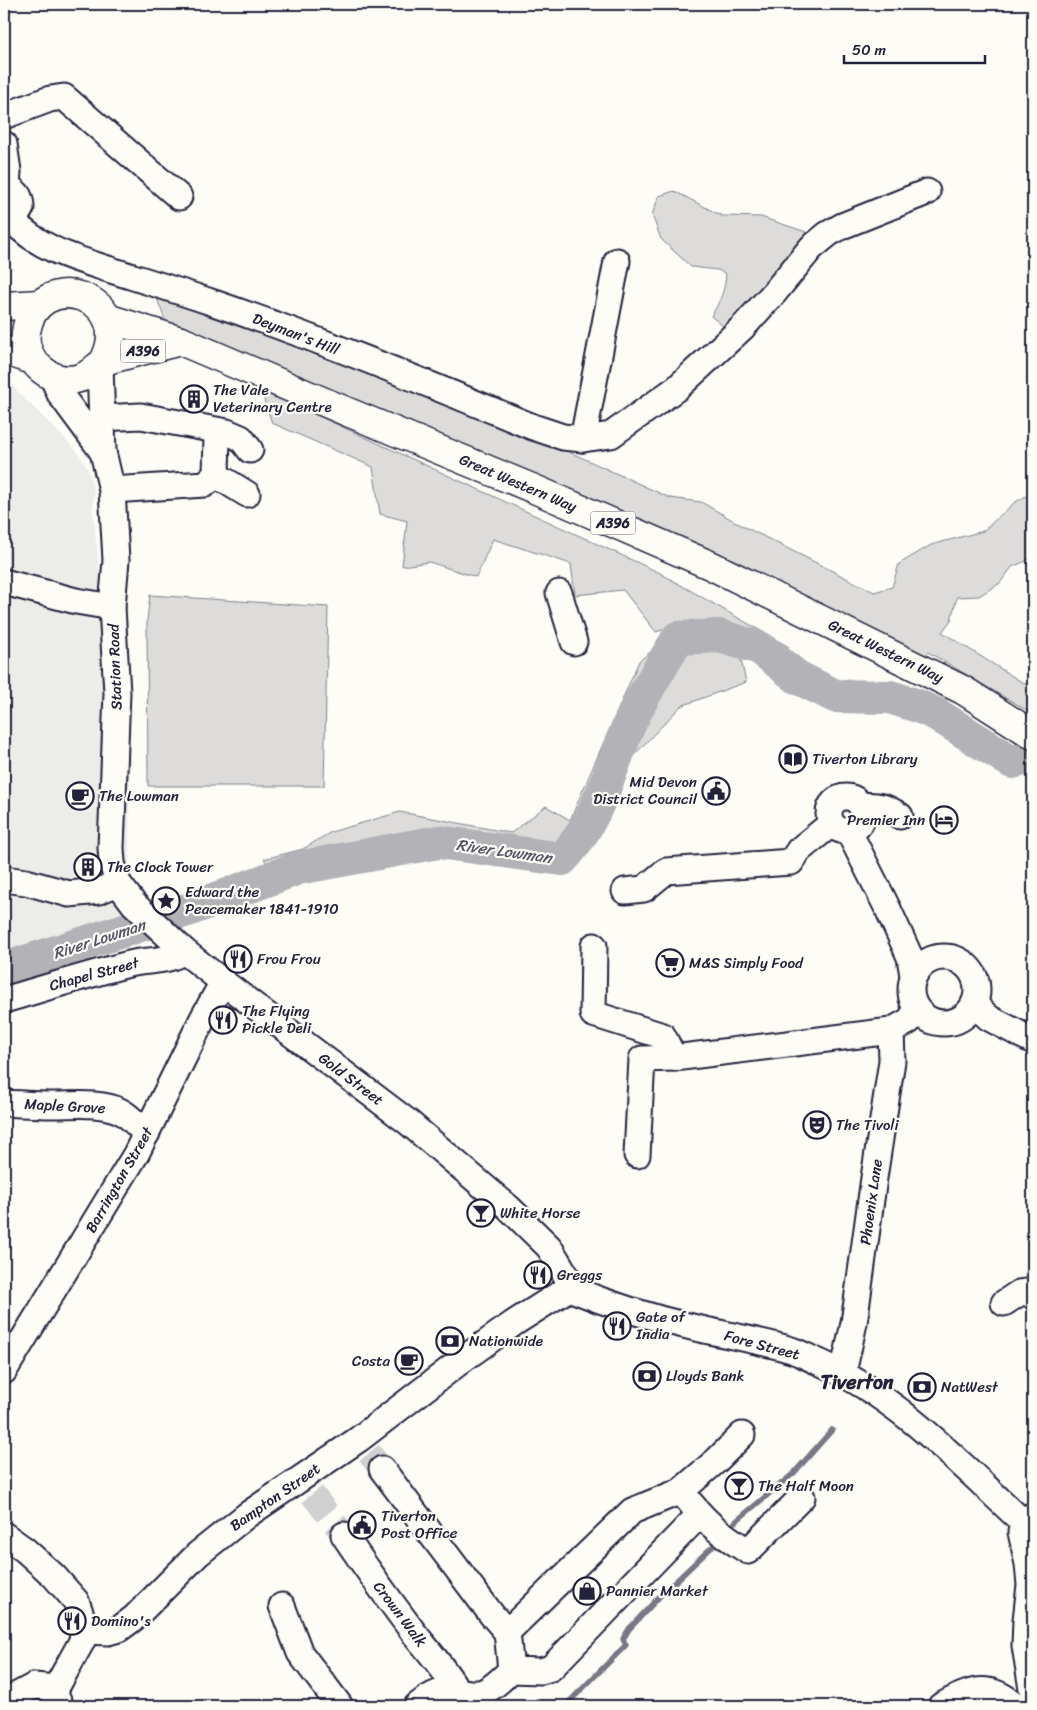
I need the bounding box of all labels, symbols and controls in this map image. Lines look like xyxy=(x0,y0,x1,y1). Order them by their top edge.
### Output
scale bar xyxy=(844,32,986,64)
text: 50 m xyxy=(852,37,887,63)
street label: Deyman's Hill xyxy=(249,305,344,363)
road number: A396 xyxy=(120,340,166,362)
place label: The Vale Veterinary Centre xyxy=(213,377,332,420)
building icon: The Vale Veterinary Centre xyxy=(179,384,209,414)
street label: Great Western Way xyxy=(455,446,581,520)
road number: A396 xyxy=(590,512,636,534)
street label: Great Western Way xyxy=(824,612,948,690)
street label: Station Road xyxy=(100,623,129,710)
library icon: Tiverton Library xyxy=(778,744,808,774)
place label: Tiverton Library xyxy=(812,746,918,772)
place label: Mid Devon District Council xyxy=(593,769,698,812)
public building icon: Mid Devon District Council xyxy=(701,776,731,806)
cafe icon: The Lowman xyxy=(65,781,95,811)
place label: The Lowman xyxy=(99,783,179,809)
hotel icon: Premier Inn xyxy=(929,805,959,835)
place label: Premier Inn xyxy=(847,807,925,833)
water label: River Lowman xyxy=(455,830,556,872)
building icon: The Clock Tower xyxy=(73,852,103,882)
place label: The Clock Tower xyxy=(107,854,214,880)
place label: Edward the Peacemaker 1841-1910 xyxy=(185,879,339,922)
place icon: Edward the Peacemaker 1841-1910 xyxy=(151,886,181,916)
water label: River Lowman xyxy=(49,910,151,968)
restaurant icon: Frou Frou xyxy=(223,944,253,974)
place label: Frou Frou xyxy=(257,946,321,972)
supermarket icon: M&S Simply Food xyxy=(655,948,685,978)
street label: Chapel Street xyxy=(46,949,143,998)
place label: M&S Simply Food xyxy=(689,950,804,976)
place label: The Flying Pickle Deli xyxy=(242,998,312,1041)
restaurant icon: The Flying Pickle Deli xyxy=(208,1005,238,1035)
street label: Gold Street xyxy=(313,1046,390,1113)
street label: Maple Grove xyxy=(24,1091,107,1121)
theatre icon: The Tivoli xyxy=(802,1110,832,1140)
place label: The Tivoli xyxy=(836,1112,900,1138)
street label: Barrington Street xyxy=(78,1121,160,1238)
street label: Phoenix Lane xyxy=(852,1157,890,1247)
bar icon: White Horse xyxy=(466,1198,496,1228)
place label: White Horse xyxy=(500,1200,581,1226)
restaurant icon: Greggs xyxy=(523,1260,553,1290)
place label: Greggs xyxy=(557,1262,602,1288)
place label: Gate of India xyxy=(635,1304,686,1347)
restaurant icon: Gate of India xyxy=(602,1311,632,1341)
street label: Fore Street xyxy=(721,1322,803,1368)
bank icon: Nationwide xyxy=(435,1326,465,1356)
place label: Nationwide xyxy=(469,1328,544,1354)
cafe icon: Costa xyxy=(394,1346,424,1376)
place label: Costa xyxy=(352,1348,390,1374)
bank icon: Lloyds Bank xyxy=(632,1361,662,1391)
place label: Lloyds Bank xyxy=(666,1363,744,1389)
district label: Tiverton xyxy=(820,1365,894,1400)
bank icon: NatWest xyxy=(907,1372,937,1402)
place label: NatWest xyxy=(941,1374,999,1400)
street label: Bampton Street xyxy=(224,1456,326,1538)
bar icon: The Half Moon xyxy=(724,1471,754,1501)
place label: The Half Moon xyxy=(758,1473,854,1499)
place label: Tiverton Post Office xyxy=(381,1503,458,1546)
public building icon: Tiverton Post Office xyxy=(347,1510,377,1540)
street label: Crown Walk xyxy=(366,1575,434,1653)
shop icon: Pannier Market xyxy=(572,1576,602,1606)
place label: Pannier Market xyxy=(606,1578,709,1604)
restaurant icon: Domino's xyxy=(57,1606,87,1636)
place label: Domino's xyxy=(91,1608,151,1634)

